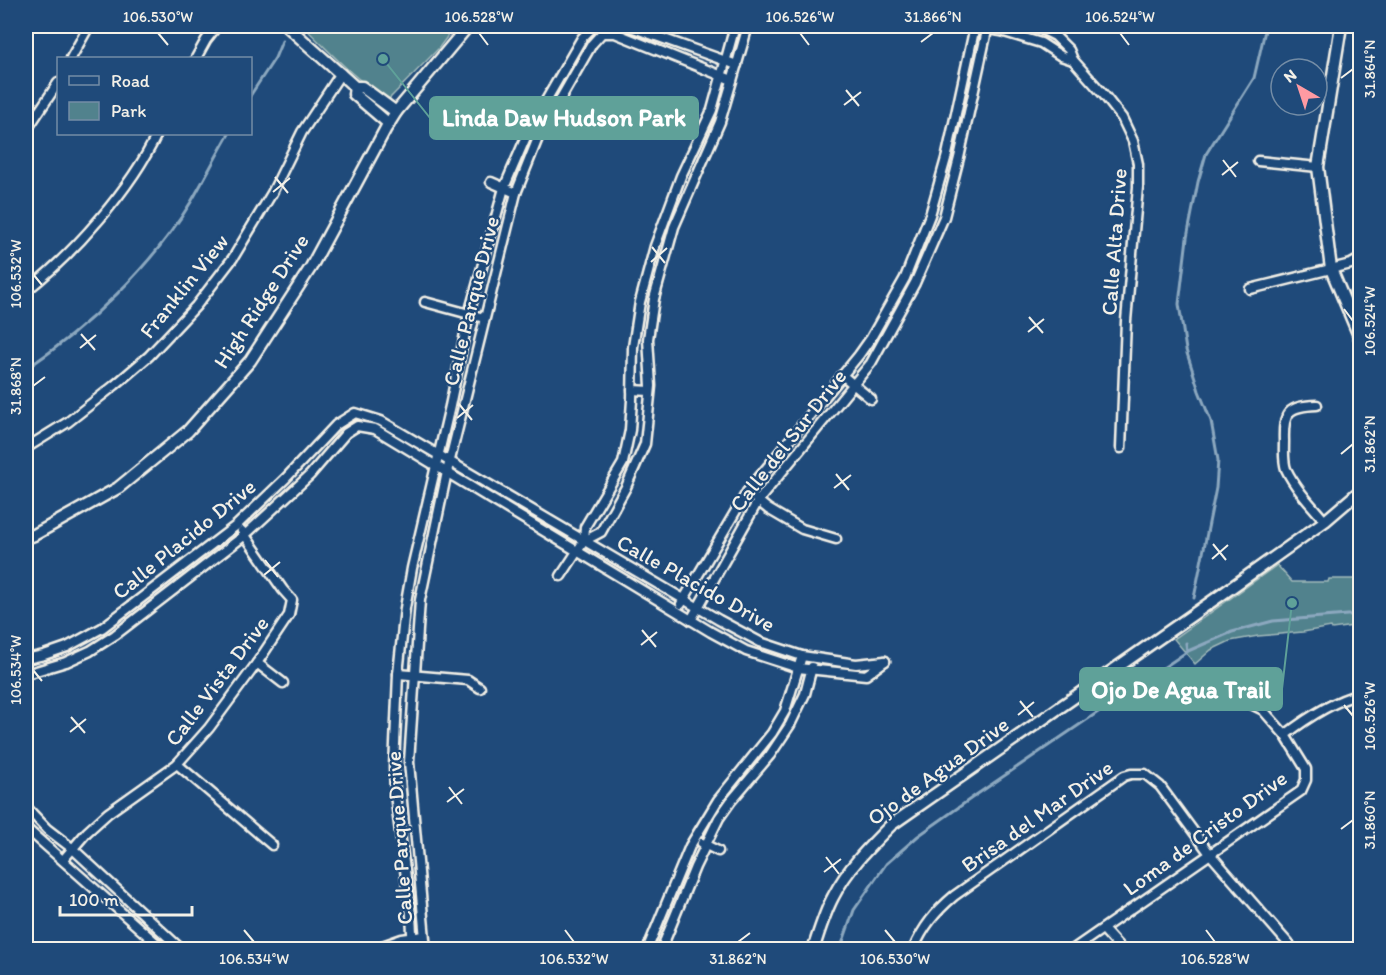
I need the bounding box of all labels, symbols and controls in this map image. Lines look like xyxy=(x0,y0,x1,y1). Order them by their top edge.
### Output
text: 106.530°W xyxy=(123,8,193,26)
text: 106.528°W xyxy=(444,8,514,26)
text: 106.526°W xyxy=(766,8,835,26)
text: 31.866°N xyxy=(904,8,962,26)
text: 106.524°W xyxy=(1085,8,1155,26)
text: 31.864°N xyxy=(1361,40,1379,98)
legend xyxy=(57,57,252,135)
north arrow xyxy=(1269,57,1329,117)
text: N xyxy=(1280,65,1300,87)
text: Road xyxy=(111,70,150,92)
callout: Linda Daw Hudson Park xyxy=(430,97,698,139)
text: Park xyxy=(111,100,146,122)
text: Linda Daw Hudson Park xyxy=(442,103,687,132)
street label: Calle Alta Drive xyxy=(1095,167,1133,317)
street label: Calle Parque Drive xyxy=(437,213,505,389)
street label: Franklin View xyxy=(134,228,234,344)
street label: High Ridge Drive xyxy=(207,228,315,374)
text: 106.532°W xyxy=(7,239,25,309)
text: 106.524°W xyxy=(1361,286,1379,356)
text: 31.868°N xyxy=(7,357,25,415)
street label: Calle del Sur Drive xyxy=(724,363,852,517)
text: 31.862°N xyxy=(1361,415,1379,473)
street label: Calle Placido Drive xyxy=(107,473,261,605)
street label: Calle Placido Drive xyxy=(612,528,780,638)
street label: Calle Vista Drive xyxy=(159,611,275,751)
text: 106.534°W xyxy=(7,635,25,705)
callout: Ojo De Agua Trail xyxy=(1080,668,1282,710)
text: Ojo De Agua Trail xyxy=(1091,675,1271,705)
text: 106.526°W xyxy=(1361,681,1379,750)
street label: Ojo de Agua Drive xyxy=(862,711,1014,831)
street label: Calle Parque Drive xyxy=(379,750,419,926)
street label: Brisa del Mar Drive xyxy=(956,754,1118,878)
street label: Loma de Cristo Drive xyxy=(1118,764,1292,902)
text: 31.860°N xyxy=(1361,791,1379,849)
scale bar xyxy=(60,879,192,917)
text: 100 m xyxy=(69,889,119,911)
text: 106.534°W xyxy=(219,950,289,968)
text: 106.532°W xyxy=(539,950,609,968)
text: 31.862°N xyxy=(709,950,767,968)
text: 106.530°W xyxy=(860,950,930,968)
text: 106.528°W xyxy=(1180,950,1250,968)

